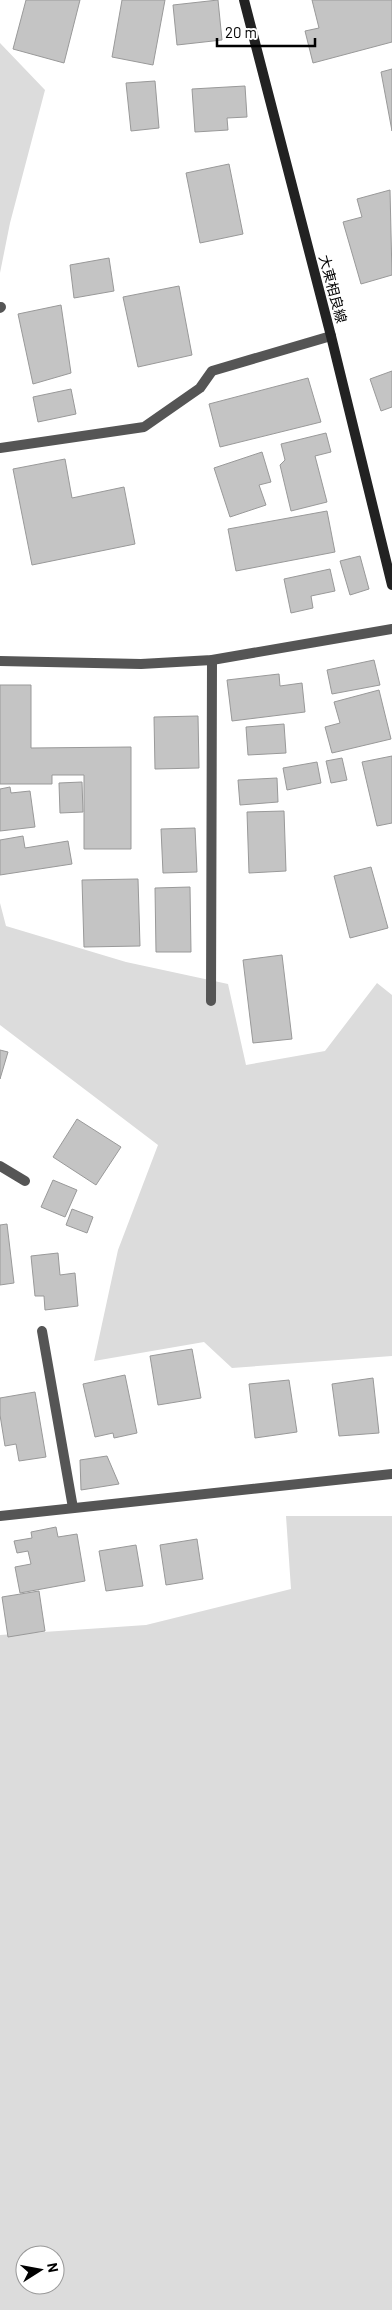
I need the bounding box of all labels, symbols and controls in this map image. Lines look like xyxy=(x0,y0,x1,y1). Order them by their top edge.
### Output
scale bar xyxy=(217,15,314,47)
text: 20 m xyxy=(225,23,257,41)
street label: 大東相良線 xyxy=(316,253,351,325)
north arrow xyxy=(15,2245,65,2295)
text: N xyxy=(44,2261,62,2274)

